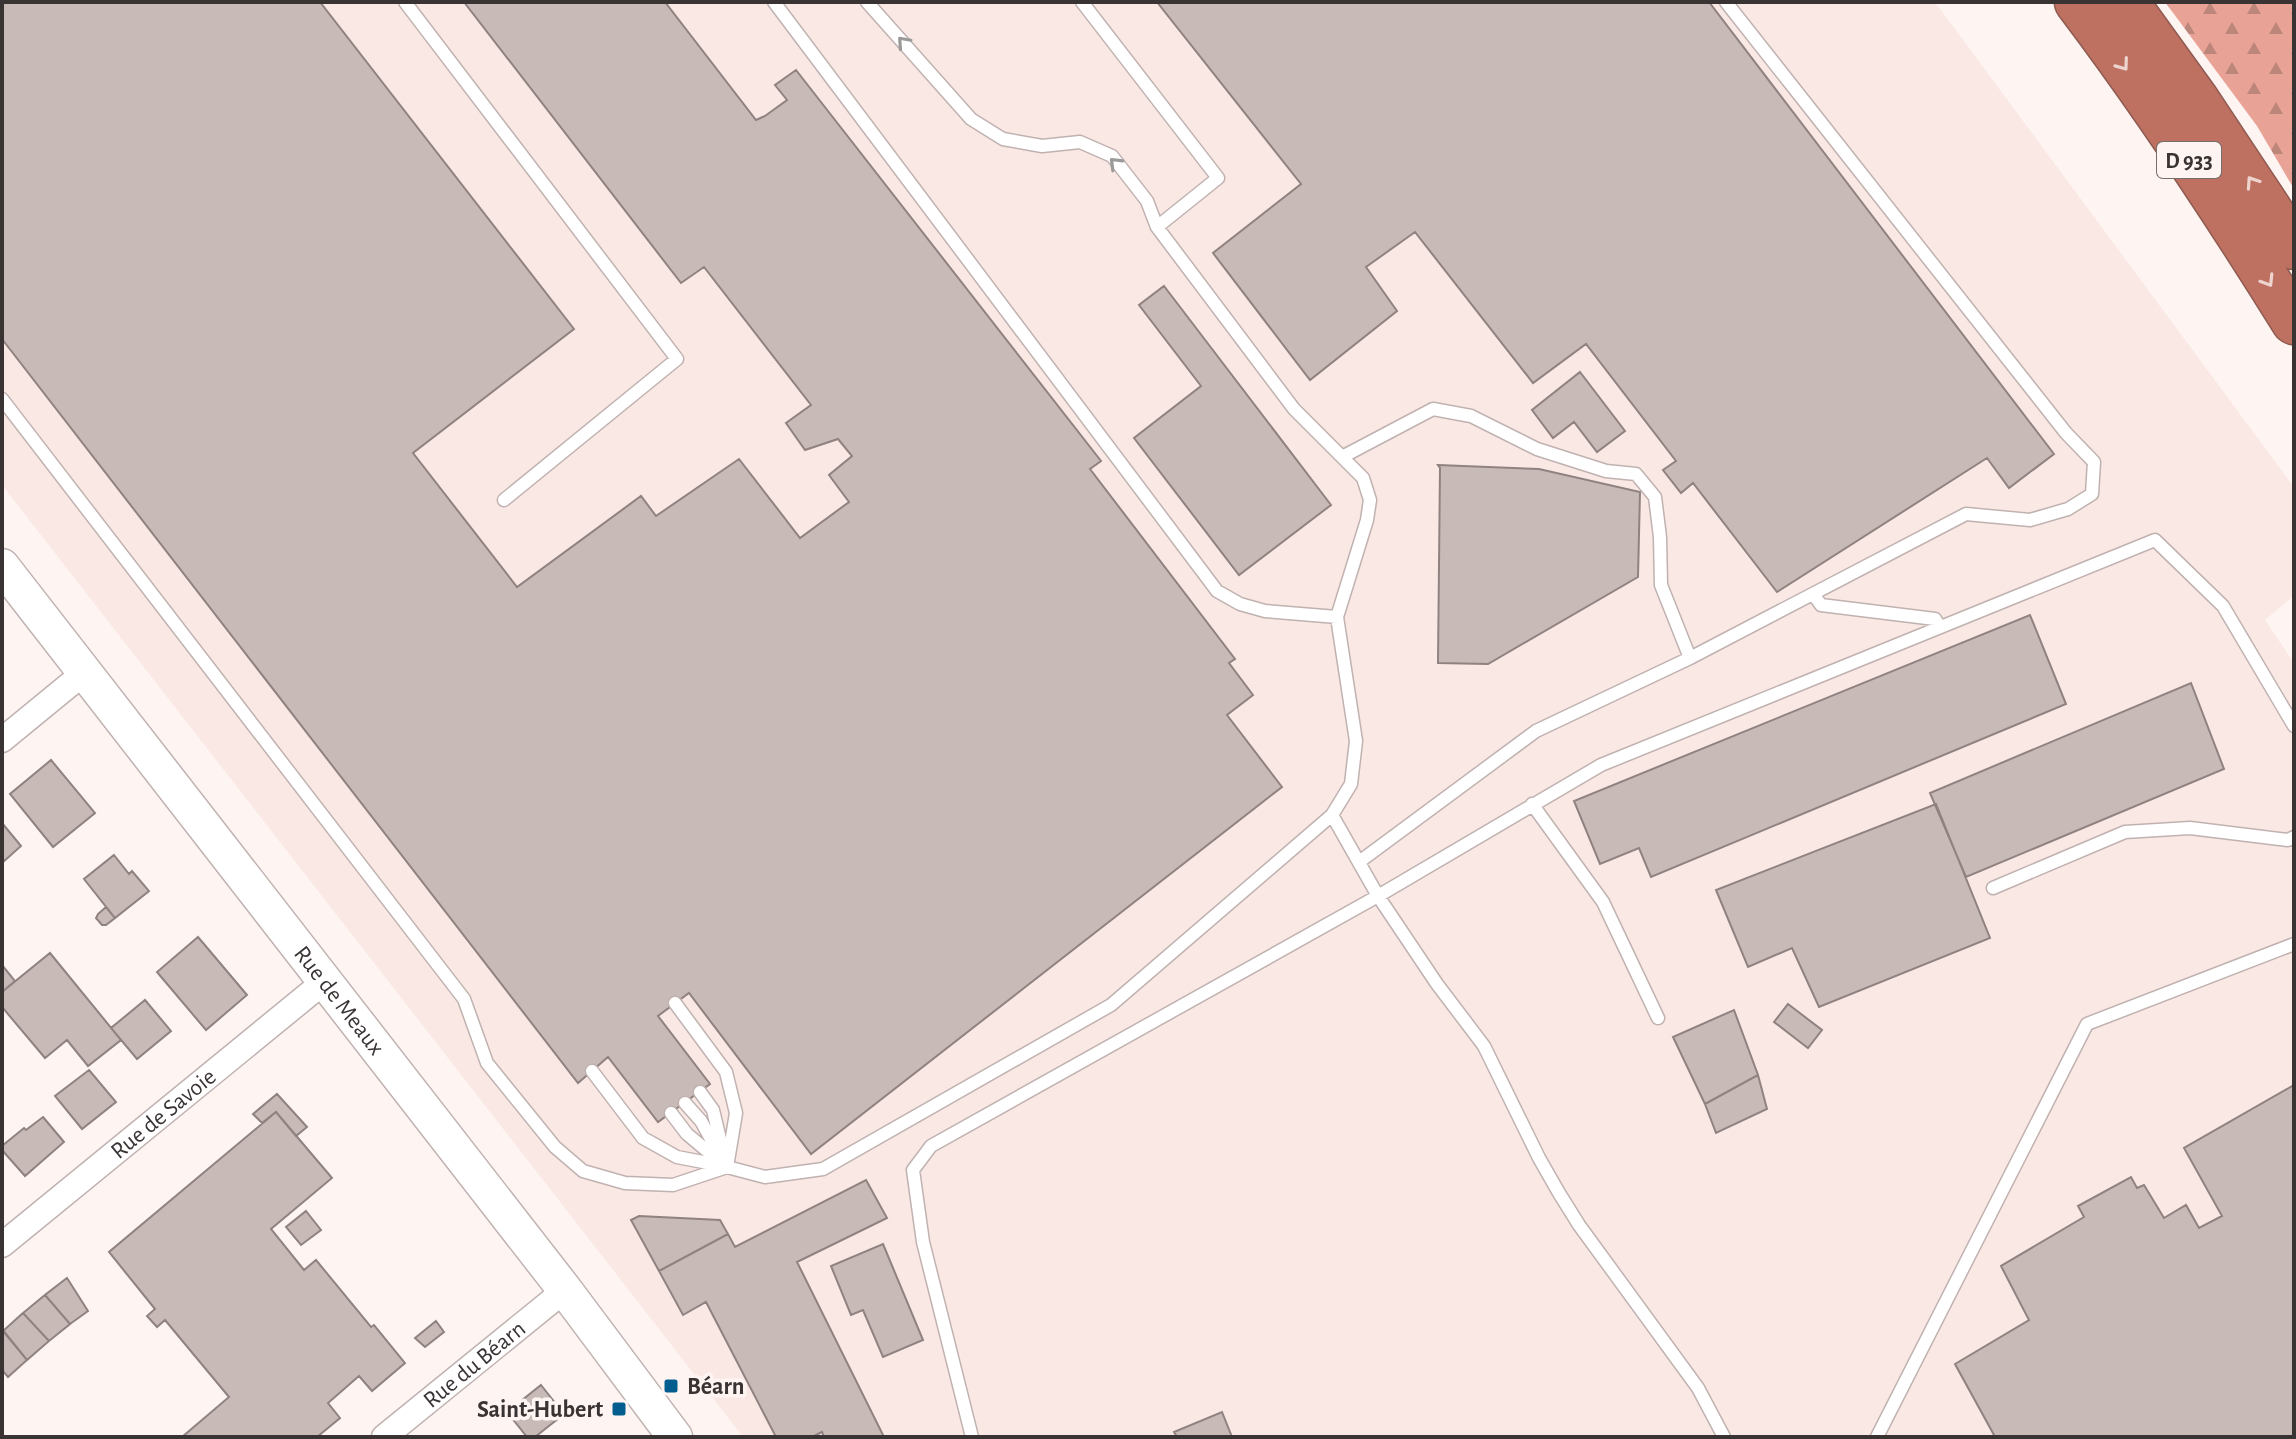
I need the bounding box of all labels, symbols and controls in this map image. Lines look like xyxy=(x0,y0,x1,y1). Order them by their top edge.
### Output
one-way arrow xyxy=(898,37,912,52)
one-way arrow xyxy=(2113,56,2128,71)
road number: D 933 xyxy=(2157,142,2221,178)
one-way arrow xyxy=(1110,157,1124,172)
one-way arrow xyxy=(2247,176,2262,190)
one-way arrow xyxy=(2259,272,2274,287)
street label: Rue de Meaux xyxy=(289,942,389,1060)
street label: Rue de Savoie xyxy=(107,1064,221,1164)
street label: Rue du Béarn xyxy=(419,1316,530,1413)
place label: Béarn xyxy=(687,1375,745,1399)
marker: Béarn xyxy=(662,1377,680,1395)
place label: Saint-Hubert xyxy=(477,1398,603,1422)
marker: Saint-Hubert xyxy=(610,1400,628,1418)

